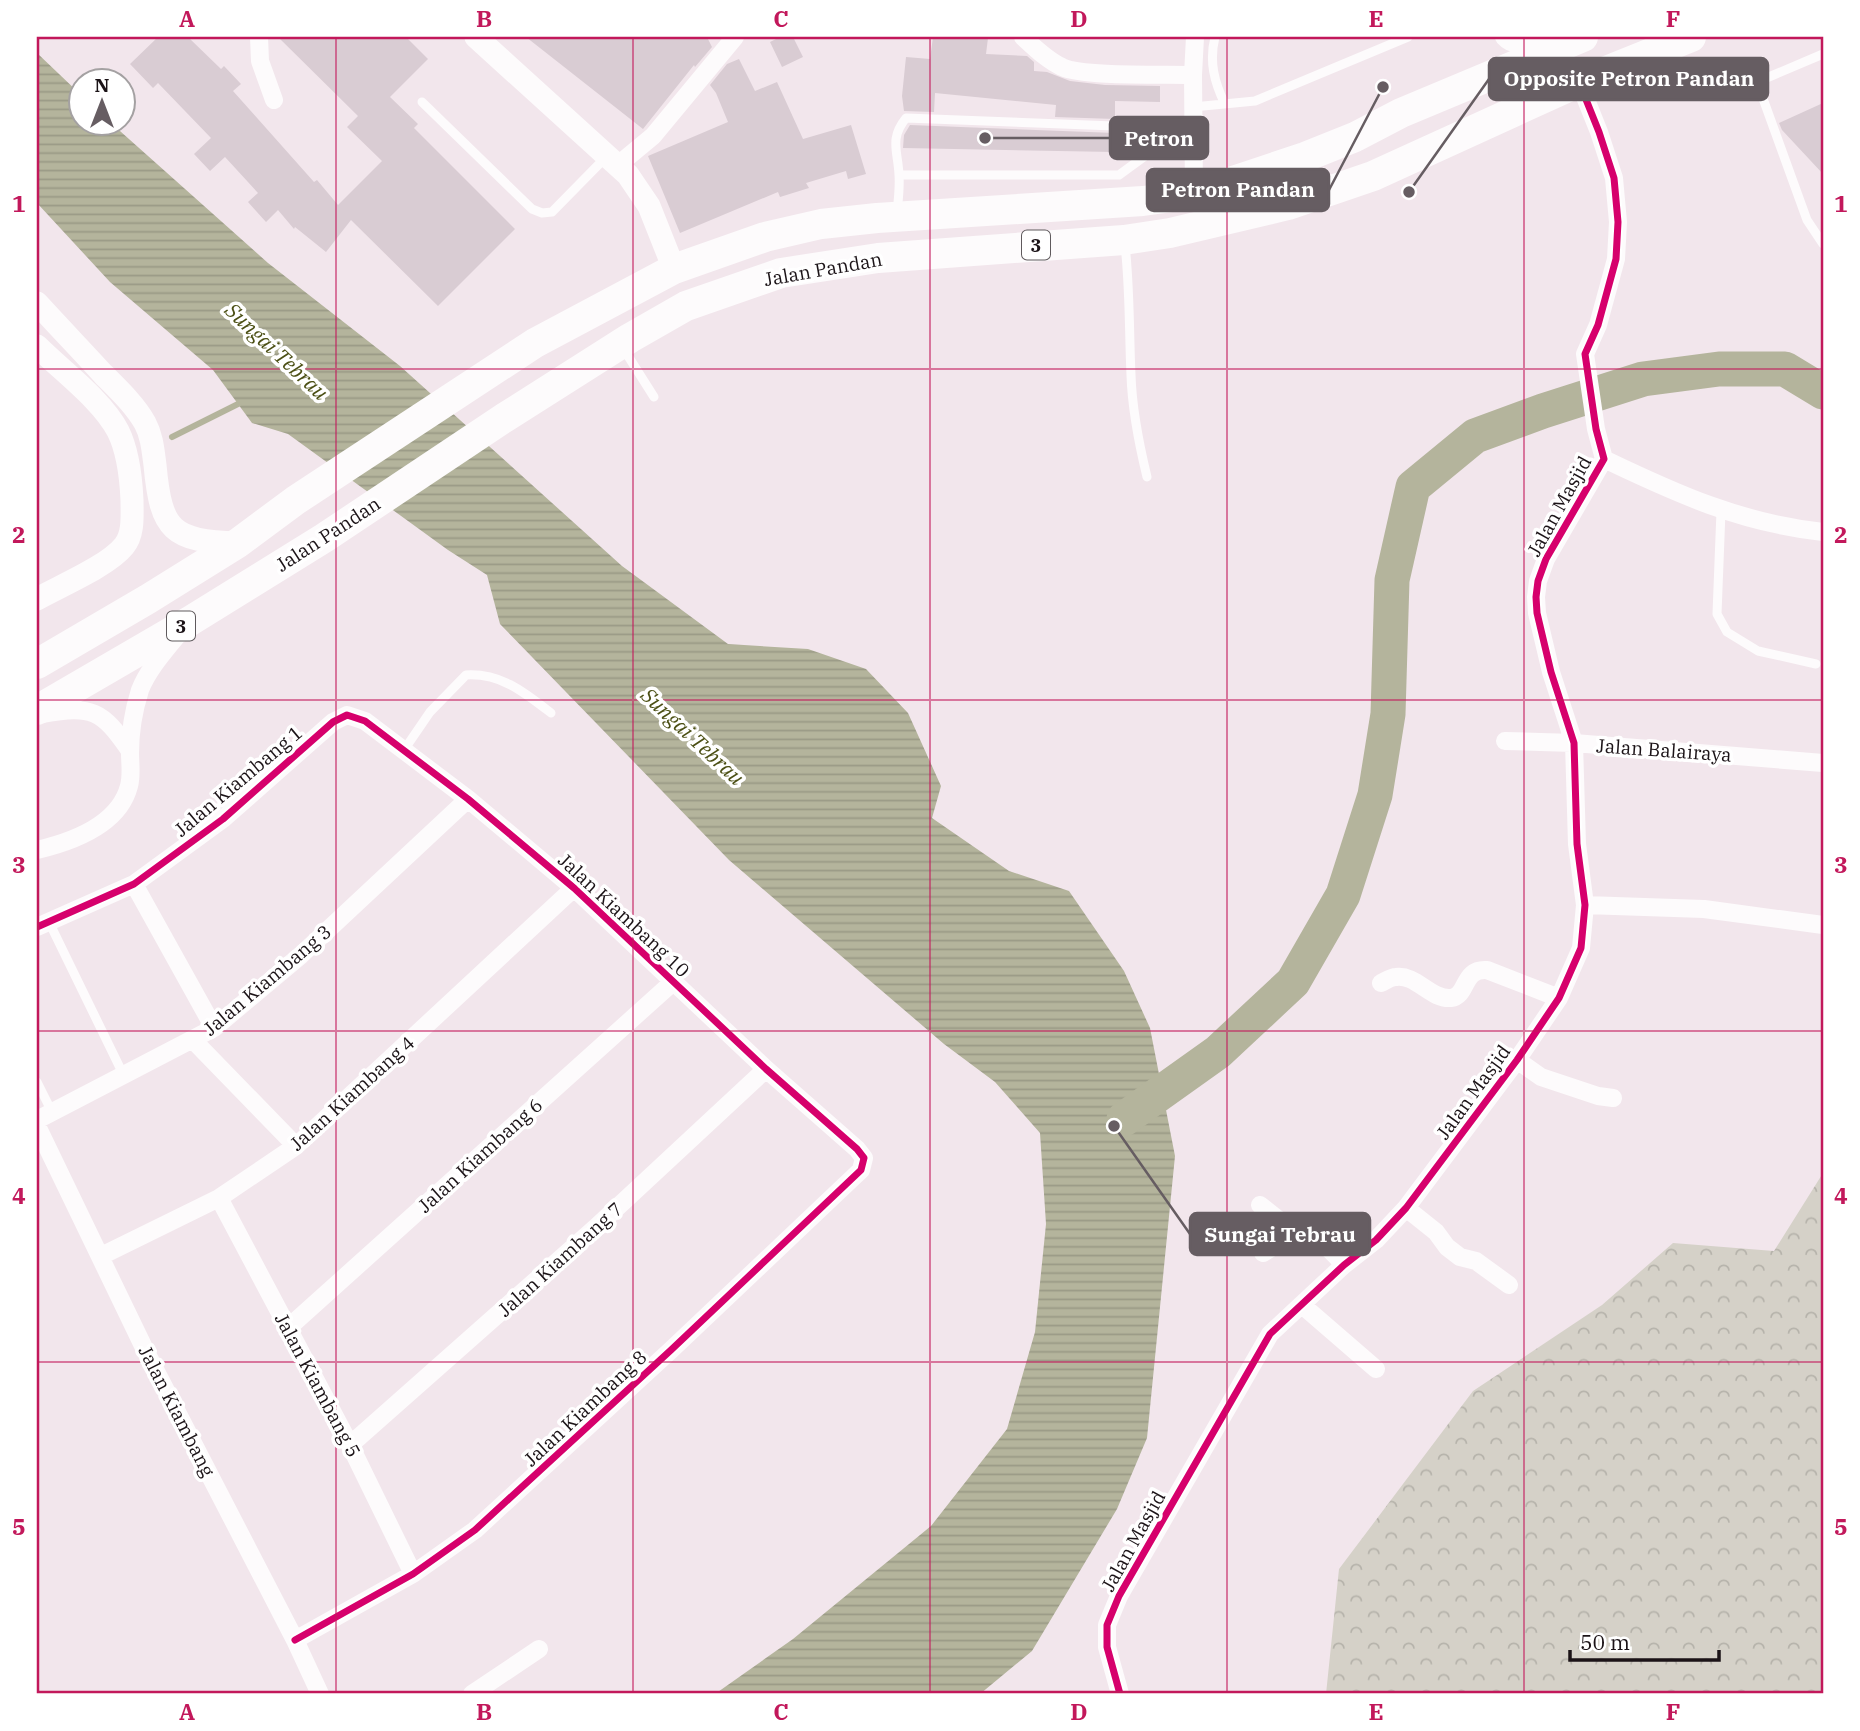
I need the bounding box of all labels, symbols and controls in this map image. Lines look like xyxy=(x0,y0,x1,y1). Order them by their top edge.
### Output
text: A xyxy=(179,3,195,33)
text: B xyxy=(476,3,492,33)
text: C xyxy=(773,3,789,33)
text: D xyxy=(1070,3,1088,33)
text: E xyxy=(1368,3,1384,33)
text: F xyxy=(1666,3,1680,33)
callout: Opposite Petron Pandan xyxy=(1489,58,1768,100)
text: Opposite Petron Pandan xyxy=(1503,64,1755,92)
north arrow xyxy=(66,66,136,136)
text: N xyxy=(94,73,110,97)
callout: Petron xyxy=(1110,117,1208,159)
text: Petron xyxy=(1124,124,1194,152)
callout: Petron Pandan xyxy=(1147,169,1329,211)
text: Petron Pandan xyxy=(1161,175,1315,203)
text: 1 xyxy=(12,188,26,218)
text: 1 xyxy=(1834,188,1848,218)
road number: 3 xyxy=(1022,230,1050,260)
street label: Jalan Pandan xyxy=(762,247,884,291)
water label: Sungai Tebrau xyxy=(219,295,335,406)
street label: Jalan Masjid xyxy=(1522,452,1596,560)
street label: Jalan Pandan xyxy=(271,491,385,577)
text: 2 xyxy=(12,519,26,549)
text: 2 xyxy=(1834,519,1848,549)
road number: 3 xyxy=(167,612,195,640)
water label: Sungai Tebrau xyxy=(635,680,751,791)
street label: Jalan Kiambang 1 xyxy=(169,720,307,842)
street label: Jalan Balairaya xyxy=(1596,733,1732,767)
street label: Jalan Kiambang 10 xyxy=(553,848,695,982)
text: 3 xyxy=(12,849,26,879)
text: 3 xyxy=(1834,849,1848,879)
street label: Jalan Kiambang 3 xyxy=(198,919,336,1041)
street label: Jalan Kiambang 4 xyxy=(285,1031,419,1155)
street label: Jalan Masjid xyxy=(1431,1040,1515,1144)
street label: Jalan Kiambang 6 xyxy=(413,1093,547,1217)
text: 4 xyxy=(12,1180,26,1210)
text: 4 xyxy=(1834,1180,1848,1210)
street label: Jalan Kiambang 7 xyxy=(493,1197,627,1321)
callout: Sungai Tebrau xyxy=(1190,1213,1370,1255)
text: Sungai Tebrau xyxy=(1204,1220,1356,1248)
street label: Jalan Kiambang 5 xyxy=(270,1309,366,1461)
street label: Jalan Kiambang xyxy=(134,1341,221,1481)
street label: Jalan Kiambang 8 xyxy=(518,1345,652,1471)
street label: Jalan Masjid xyxy=(1096,1487,1170,1595)
text: 5 xyxy=(12,1511,26,1541)
text: 5 xyxy=(1834,1511,1848,1541)
scale bar xyxy=(1570,1619,1718,1663)
text: 50 m xyxy=(1580,1628,1630,1656)
text: A xyxy=(179,1696,195,1726)
text: B xyxy=(476,1696,492,1726)
text: C xyxy=(773,1696,789,1726)
text: D xyxy=(1070,1696,1088,1726)
text: E xyxy=(1368,1696,1384,1726)
text: F xyxy=(1666,1696,1680,1726)

